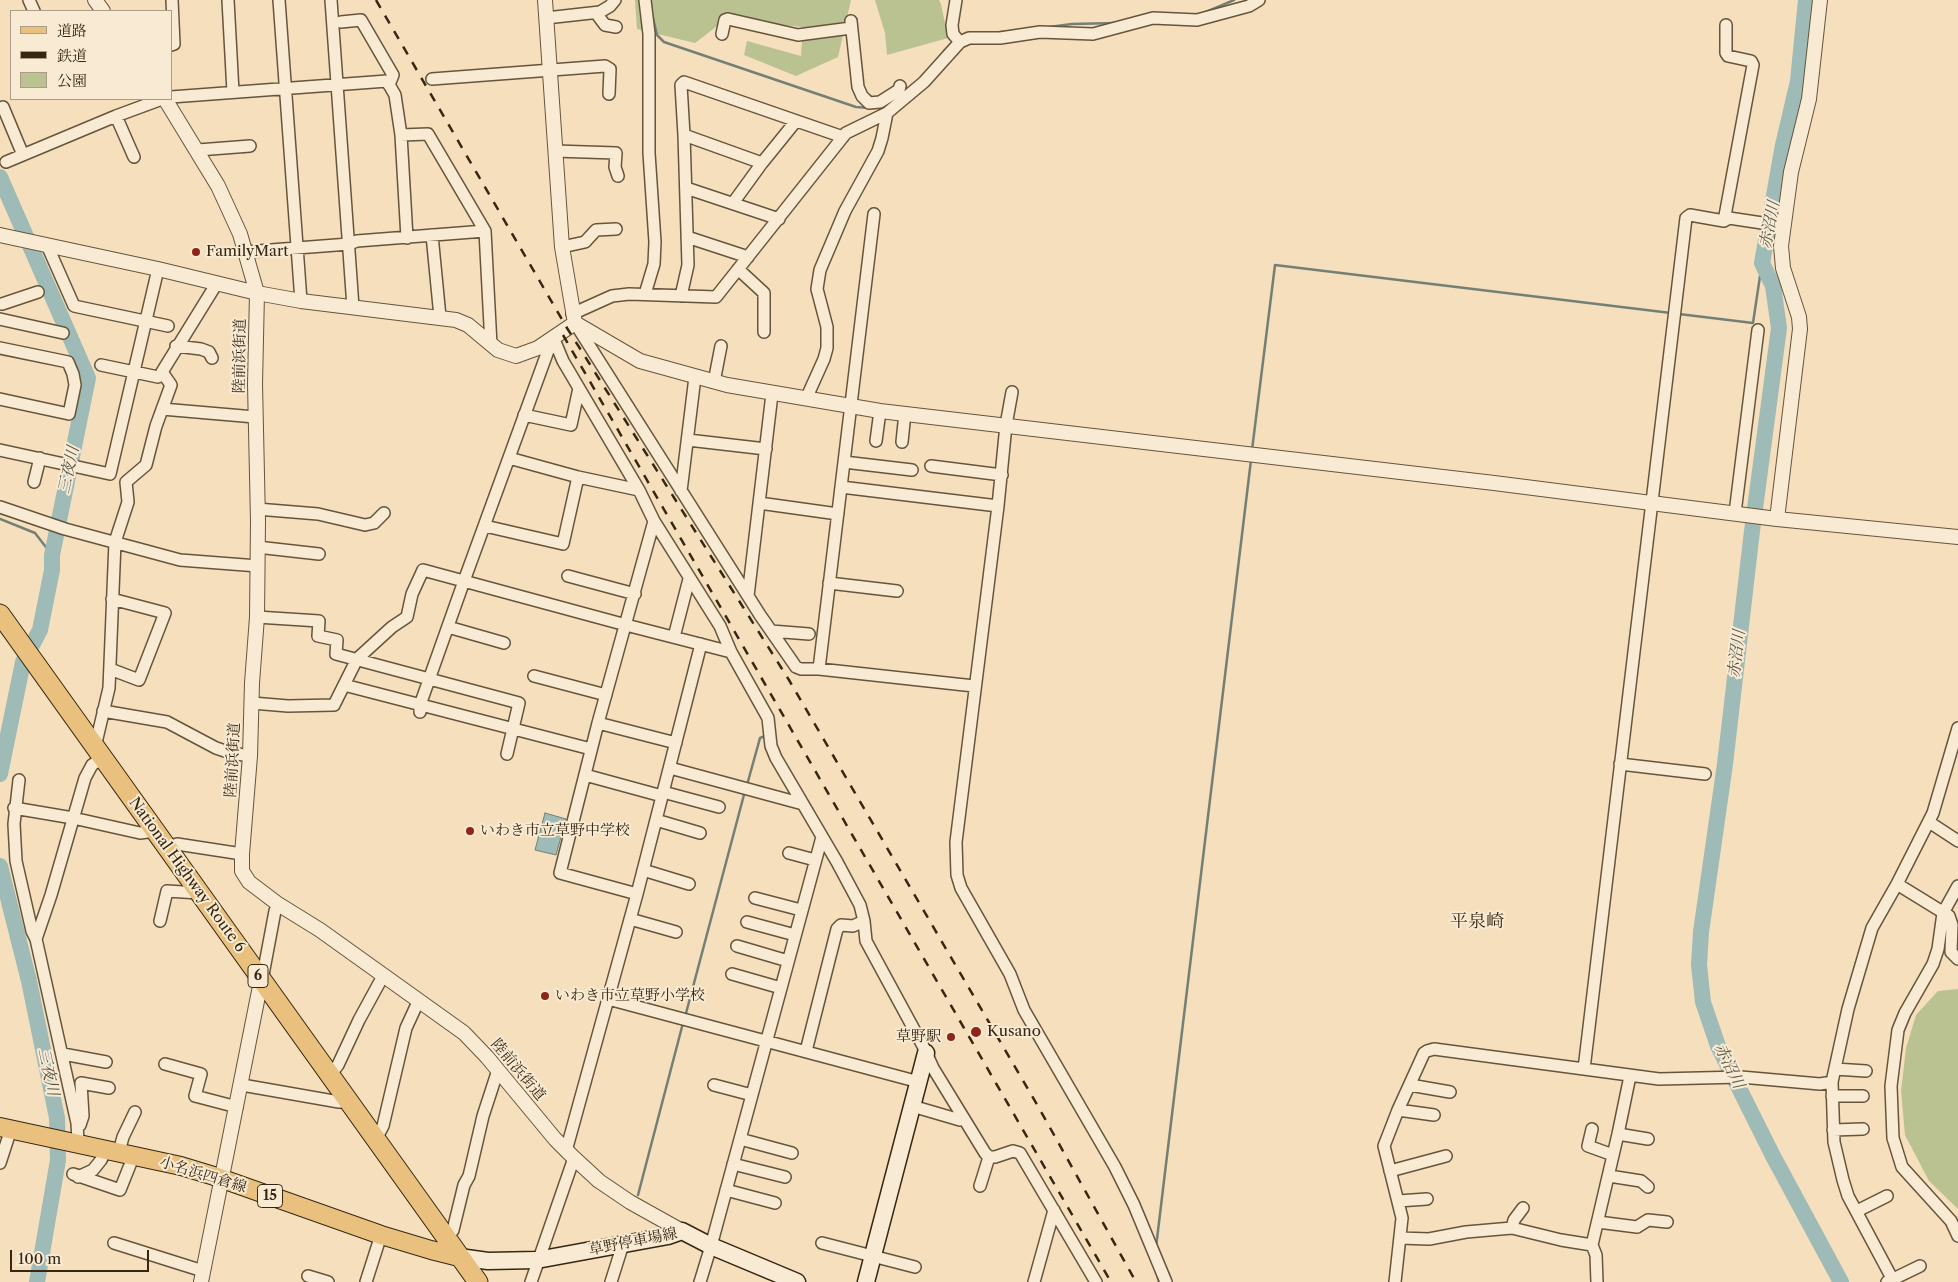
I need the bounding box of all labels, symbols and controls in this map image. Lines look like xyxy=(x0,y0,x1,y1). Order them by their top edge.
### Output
legend xyxy=(10,10,172,100)
text: 道路 xyxy=(57,21,87,40)
text: 鉄道 xyxy=(57,46,87,65)
text: 公園 xyxy=(57,71,87,90)
water label: 赤沼川 xyxy=(1756,200,1784,250)
place label: FamilyMart xyxy=(206,243,289,261)
marker: FamilyMart xyxy=(190,246,202,258)
street label: 陸前浜街道 xyxy=(230,318,250,394)
water label: 三夜川 xyxy=(55,445,83,495)
water label: 赤沼川 xyxy=(1725,629,1749,679)
street label: 陸前浜街道 xyxy=(222,722,244,798)
street label: National Highway Route 6 xyxy=(125,794,249,956)
place label: いわき市立草野中学校 xyxy=(480,822,630,840)
marker: いわき市立草野中学校 xyxy=(464,825,476,837)
district label: 平泉崎 xyxy=(1450,911,1504,933)
road number: 6 xyxy=(248,964,268,988)
place label: いわき市立草野小学校 xyxy=(555,987,705,1005)
marker: いわき市立草野小学校 xyxy=(539,990,551,1002)
place label: Kusano xyxy=(987,1023,1041,1041)
marker: Kusano xyxy=(969,1025,983,1039)
place label: 草野駅 xyxy=(896,1028,941,1046)
marker: 草野駅 xyxy=(945,1031,957,1043)
street label: 陸前浜街道 xyxy=(487,1035,549,1105)
water label: 赤沼川 xyxy=(1710,1040,1748,1092)
water label: 三夜川 xyxy=(34,1047,62,1097)
street label: 小名浜四倉線 xyxy=(157,1153,249,1197)
road number: 15 xyxy=(258,1184,282,1208)
street label: 草野停車場線 xyxy=(587,1225,679,1259)
scale bar xyxy=(12,1240,151,1272)
text: 100 m xyxy=(18,1249,61,1268)

